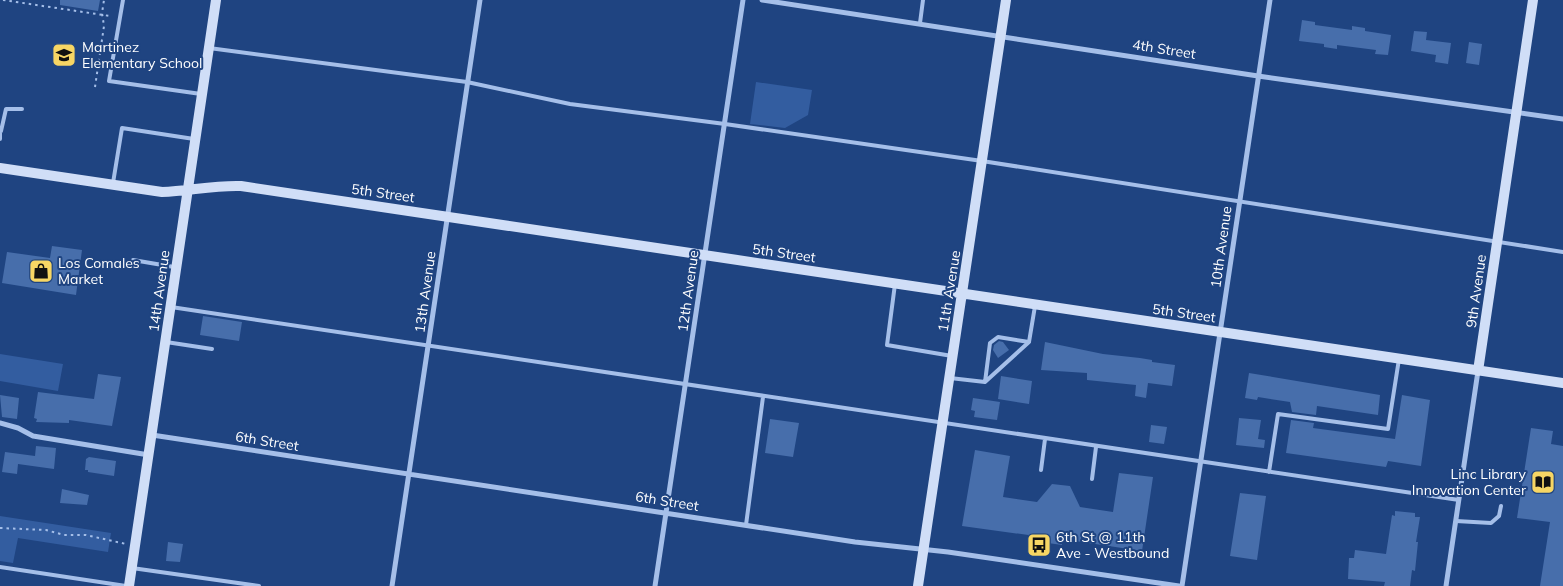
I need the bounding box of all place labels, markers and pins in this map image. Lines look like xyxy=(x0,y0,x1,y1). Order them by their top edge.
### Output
place label: Martinez Elementary School xyxy=(82,38,202,72)
school or university icon: Martinez Elementary School xyxy=(51,42,77,68)
place label: Los Comales Market xyxy=(58,254,140,288)
shop icon: Los Comales Market xyxy=(28,258,54,284)
place label: Linc Library Innovation Center xyxy=(1412,465,1527,499)
library icon: Linc Library Innovation Center xyxy=(1530,469,1556,495)
place label: 6th St @ 11th Ave - Westbound xyxy=(1056,528,1169,562)
bus stop icon: 6th St @ 11th Ave - Westbound xyxy=(1026,532,1052,558)

